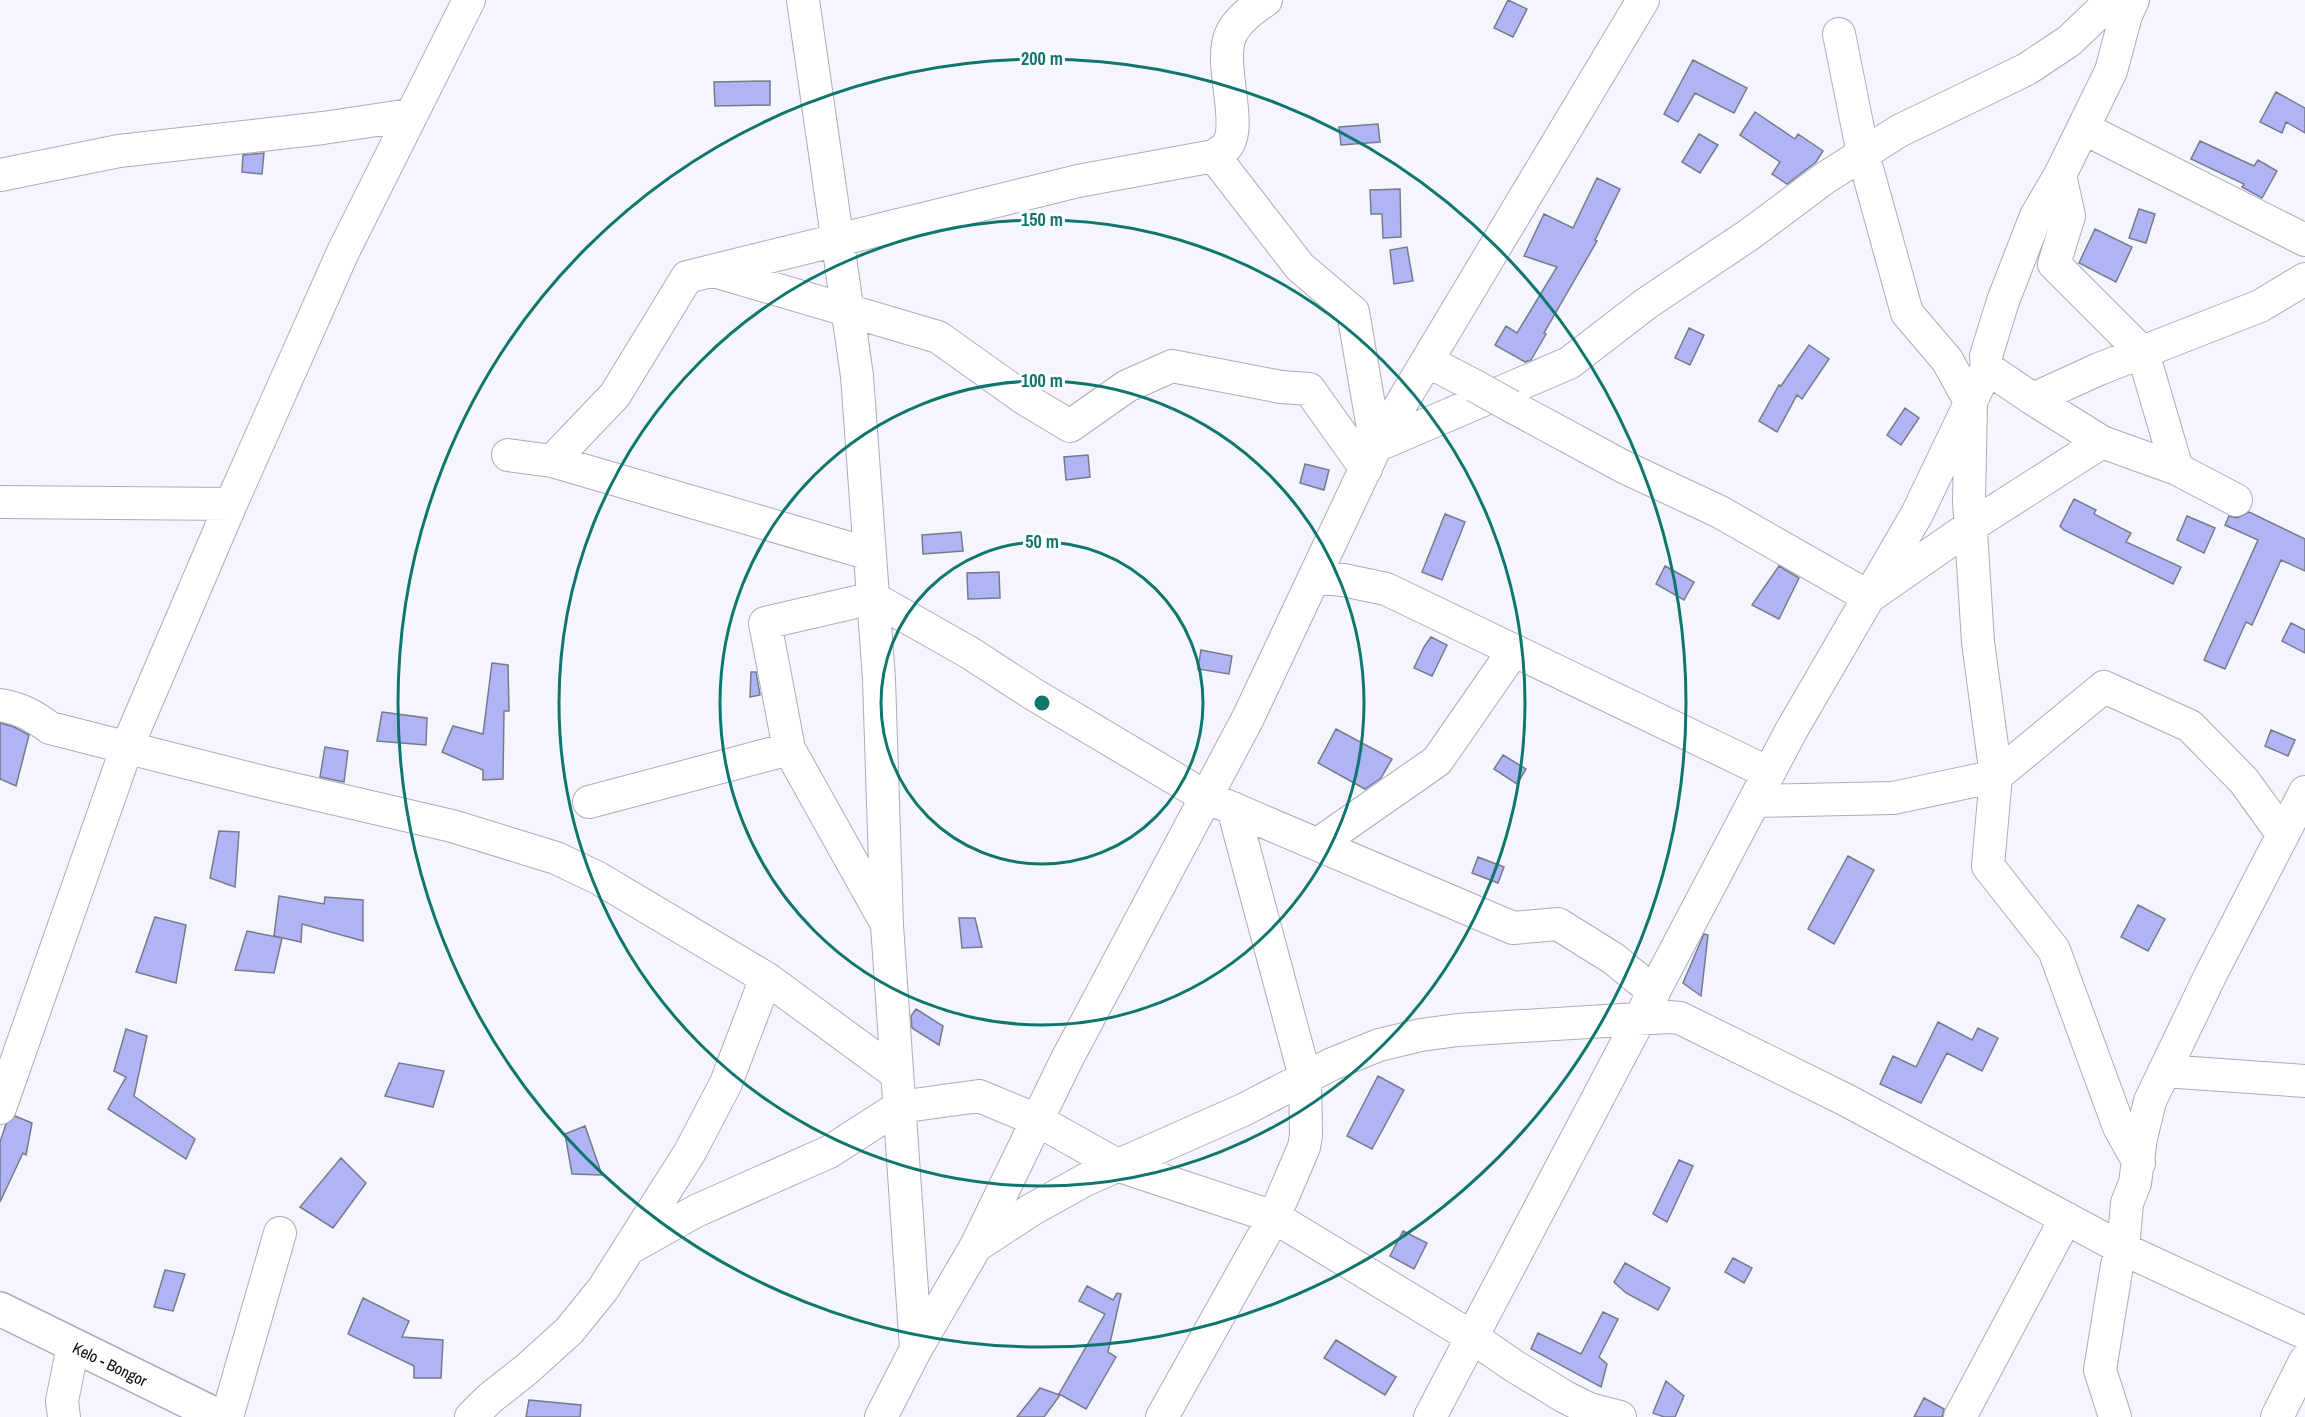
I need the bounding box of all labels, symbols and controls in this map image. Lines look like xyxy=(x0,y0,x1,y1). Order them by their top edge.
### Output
text: 200 m xyxy=(1021,46,1063,71)
text: 150 m xyxy=(1021,207,1063,232)
text: 100 m xyxy=(1021,368,1063,393)
text: 50 m xyxy=(1025,529,1059,554)
centre of rings xyxy=(1032,693,1052,713)
street label: Kelo - Bongor xyxy=(69,1337,151,1392)

